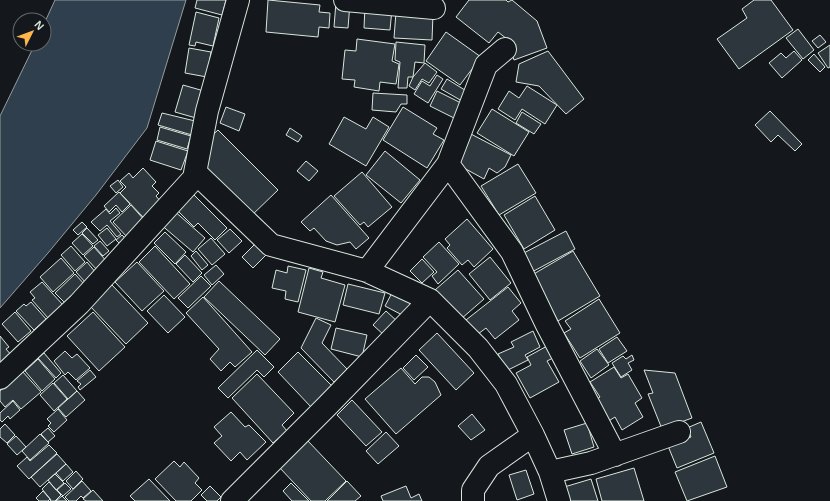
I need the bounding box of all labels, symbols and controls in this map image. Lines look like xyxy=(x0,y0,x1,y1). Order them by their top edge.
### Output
north arrow xyxy=(12,12,52,52)
text: N xyxy=(32,18,47,32)

